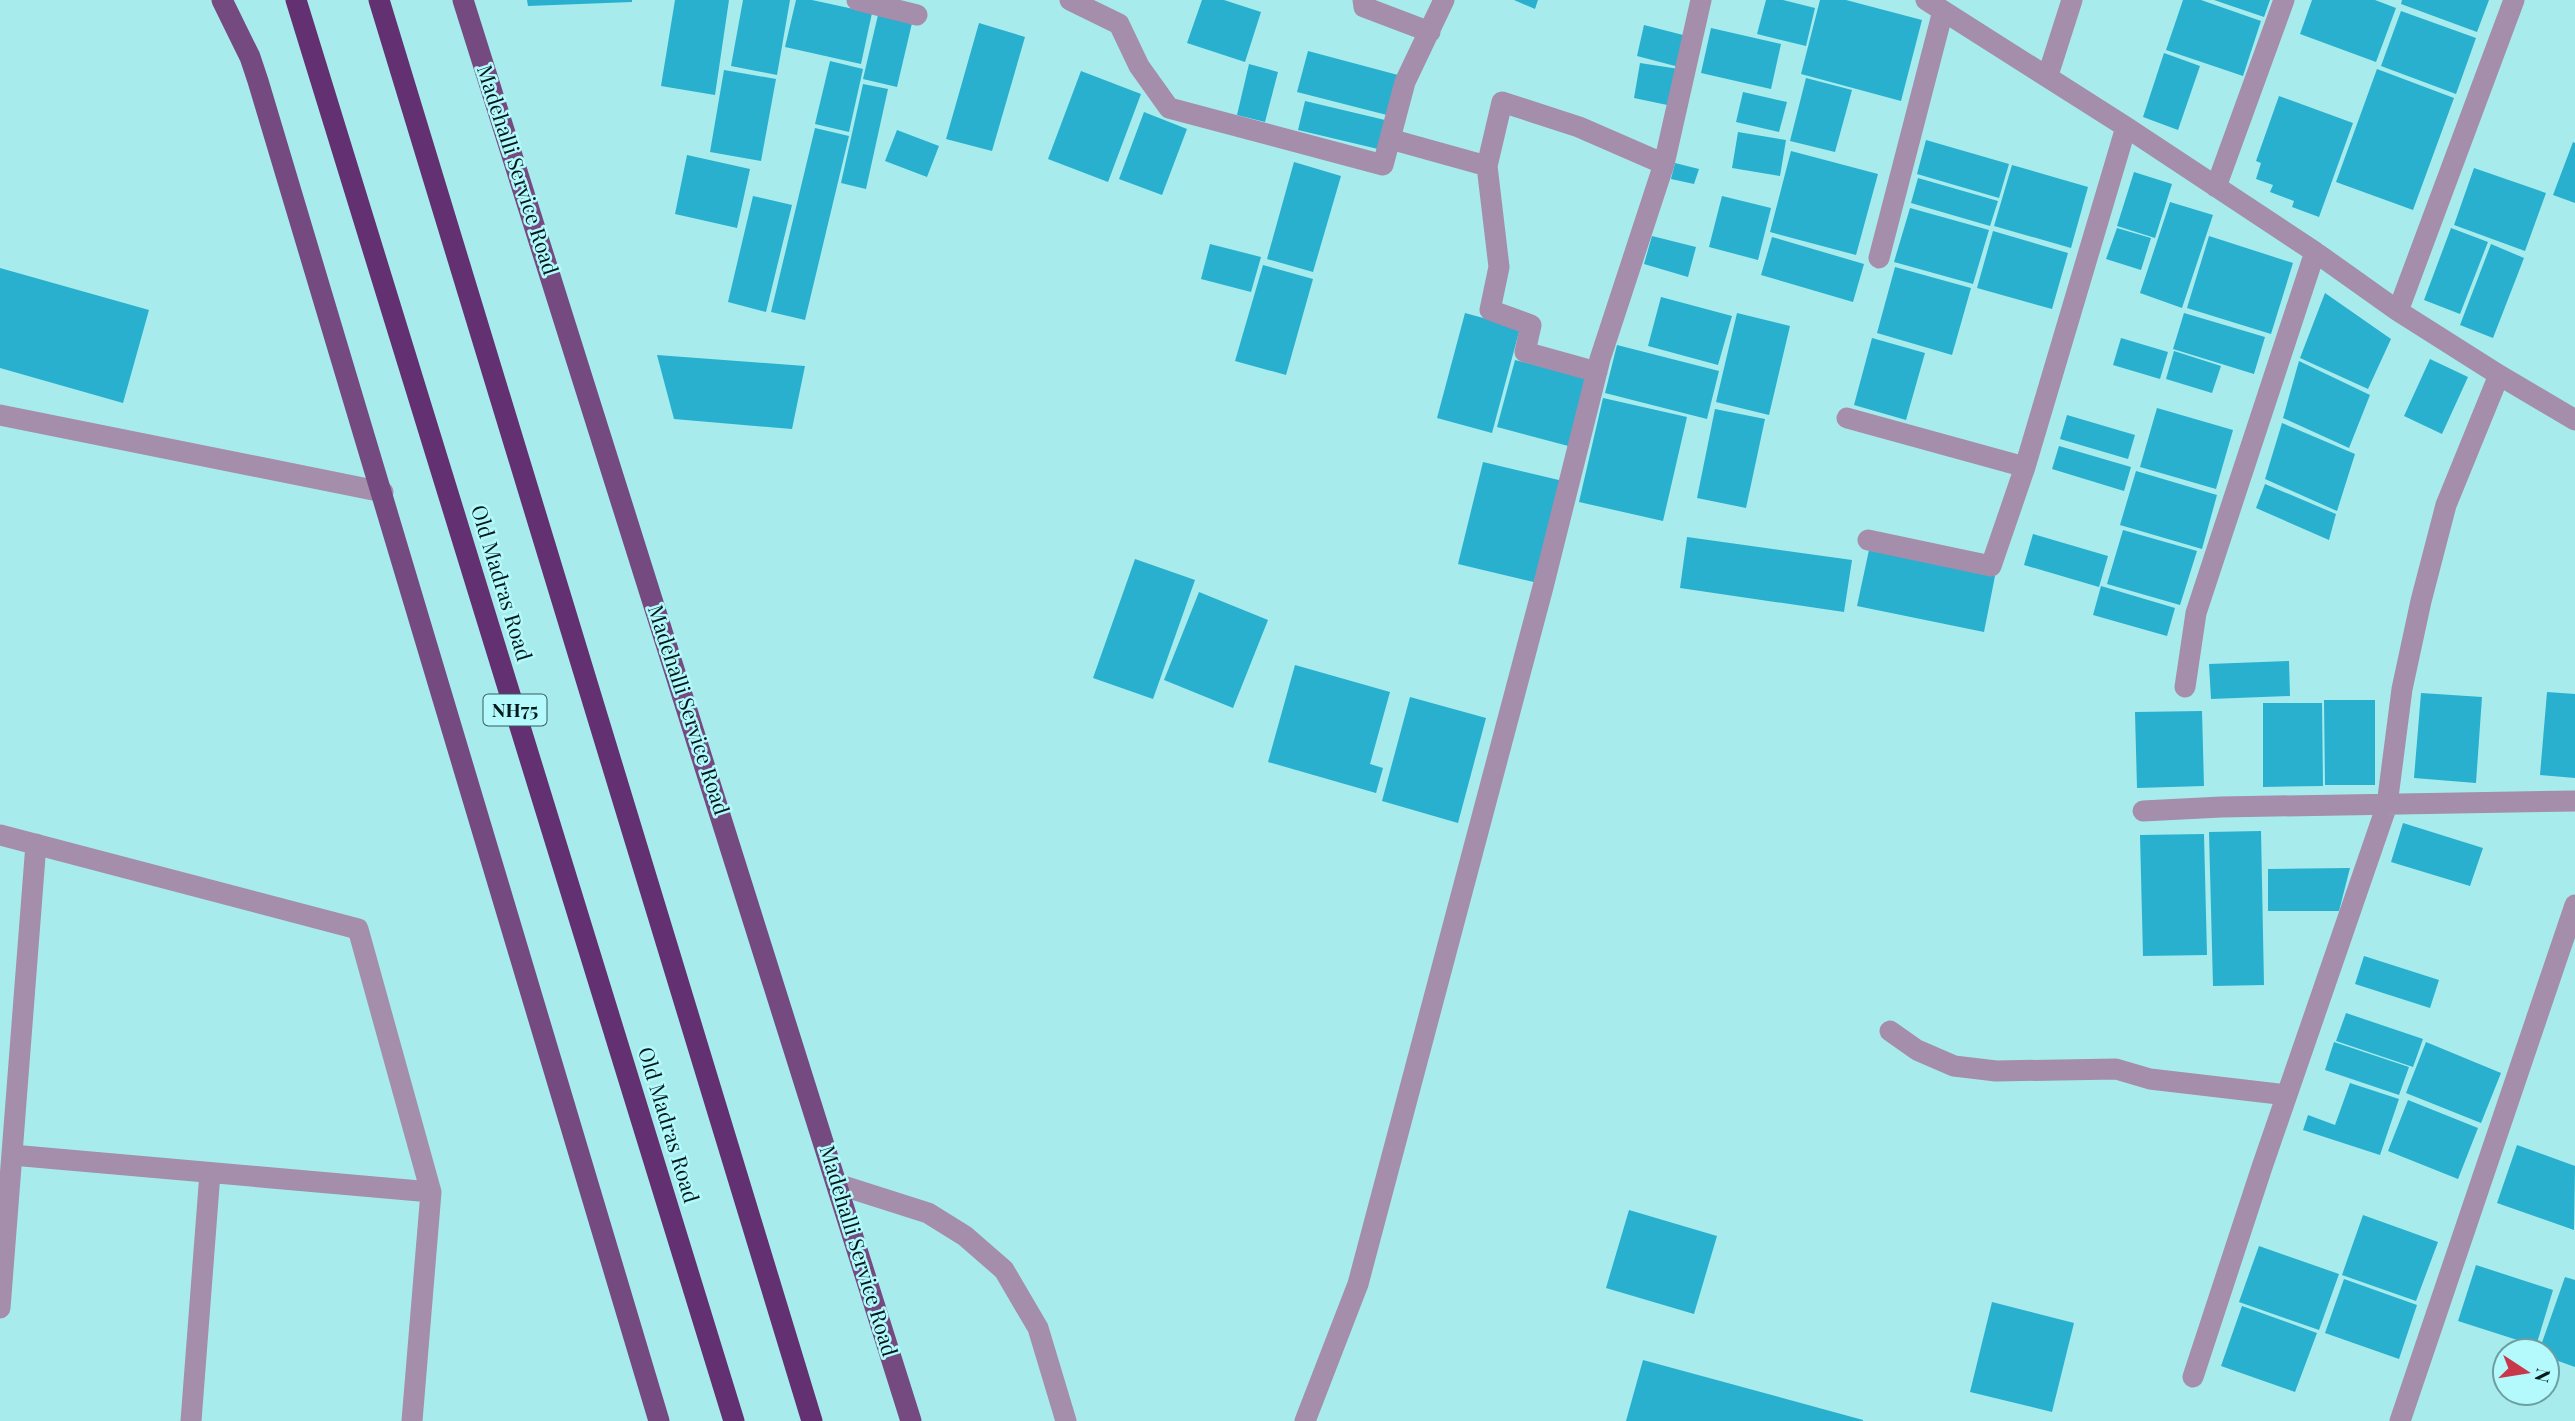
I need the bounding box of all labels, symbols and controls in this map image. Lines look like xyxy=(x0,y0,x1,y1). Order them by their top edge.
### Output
street label: Madehalli Service Road xyxy=(472,61,566,278)
street label: Old Madras Road xyxy=(466,501,540,664)
street label: Madehalli Service Road xyxy=(643,601,737,818)
road number: NH75 xyxy=(484,694,546,726)
street label: Old Madras Road xyxy=(633,1043,707,1206)
street label: Madehalli Service Road xyxy=(814,1141,905,1359)
north arrow xyxy=(2491,1337,2561,1407)
text: N xyxy=(2529,1366,2558,1385)

